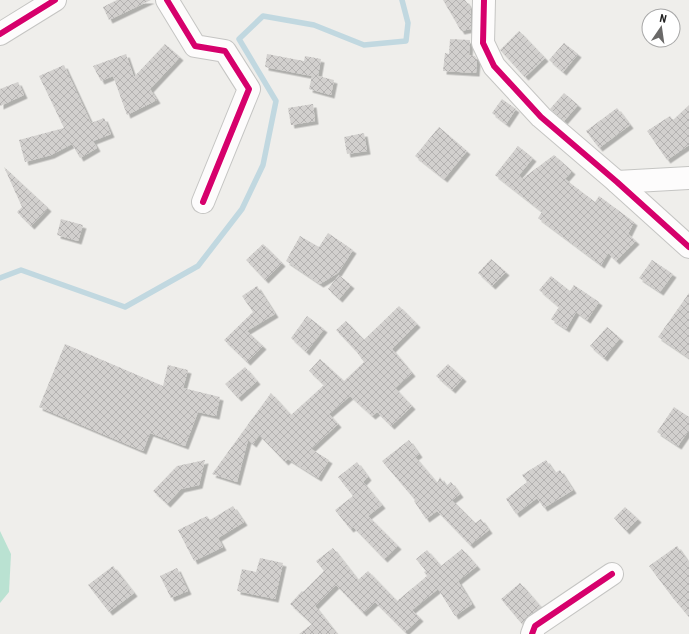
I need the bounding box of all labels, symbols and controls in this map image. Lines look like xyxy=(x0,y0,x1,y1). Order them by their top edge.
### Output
north arrow xyxy=(641,8,681,48)
text: N xyxy=(658,12,668,26)

